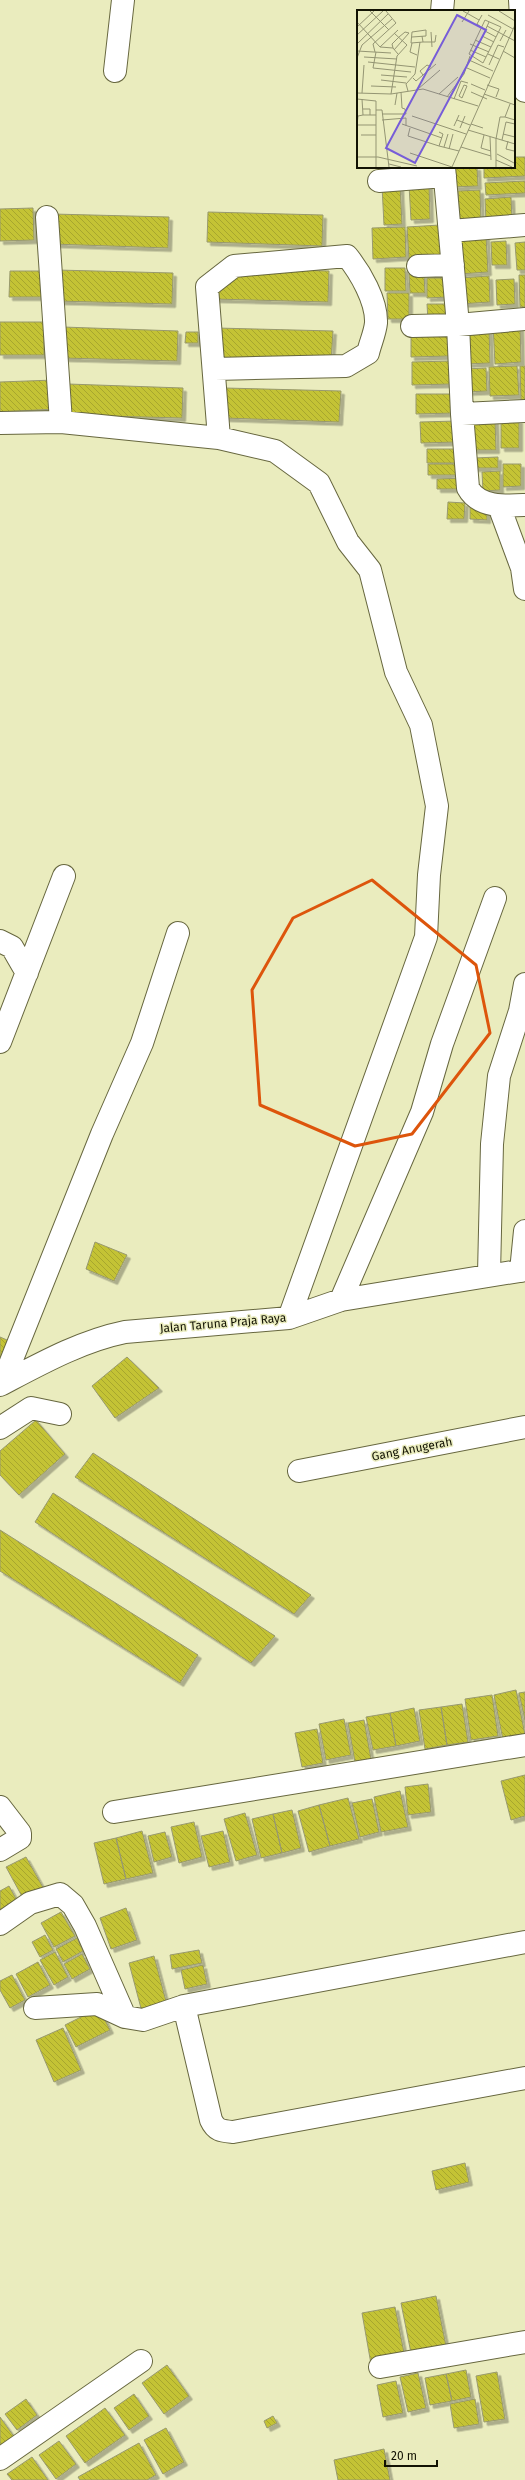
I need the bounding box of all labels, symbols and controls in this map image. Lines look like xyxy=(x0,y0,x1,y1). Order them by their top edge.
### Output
inset map xyxy=(357,10,515,168)
street label: Jalan Taruna Praja Raya xyxy=(159,1310,287,1336)
street label: Gang Anugerah xyxy=(371,1434,453,1464)
scale bar xyxy=(385,2442,437,2468)
text: 20 m xyxy=(391,2449,417,2463)

